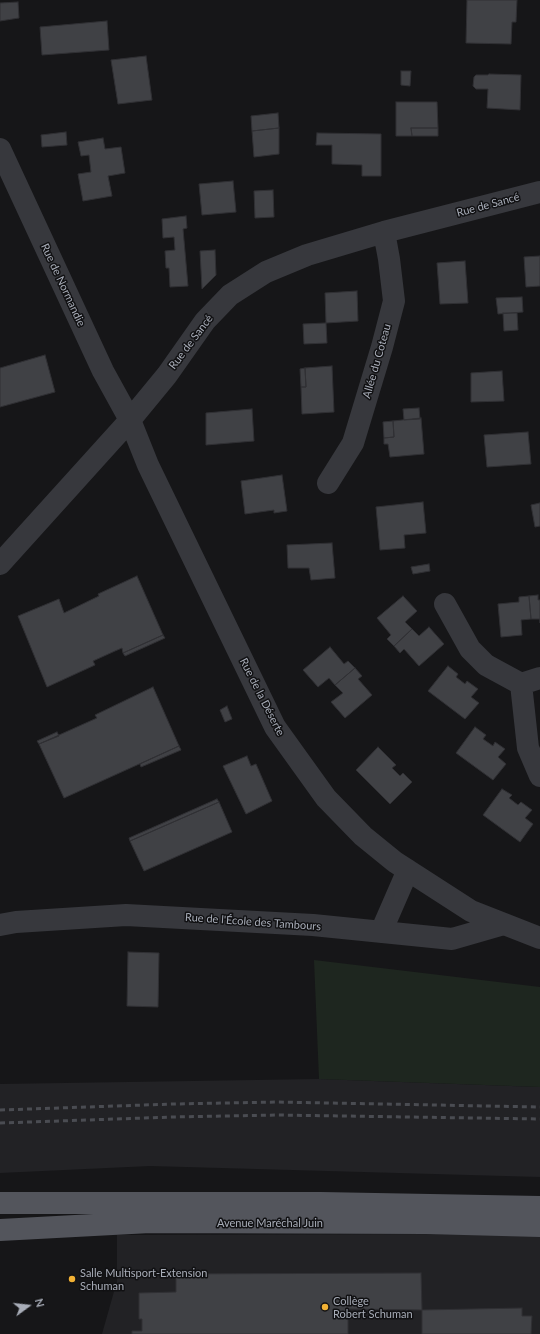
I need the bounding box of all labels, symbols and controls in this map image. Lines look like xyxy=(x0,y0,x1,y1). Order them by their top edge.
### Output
street label: Rue de Sancé xyxy=(455,190,521,220)
street label: Rue de Normandie xyxy=(38,241,88,329)
street label: Rue de Sancé xyxy=(166,312,216,372)
street label: Allée du Coteau xyxy=(360,322,394,400)
street label: Rue de la Déserte xyxy=(237,656,287,738)
street label: Rue de l'École des Tambours xyxy=(185,911,321,933)
street label: Avenue Maréchal Juin xyxy=(217,1216,323,1230)
place label: Salle Multisport-Extension Schuman xyxy=(80,1266,207,1292)
marker: Salle Multisport-Extension Schuman xyxy=(67,1274,77,1284)
north arrow xyxy=(8,1286,48,1326)
place label: Collège Robert Schuman xyxy=(333,1294,413,1320)
text: N xyxy=(33,1297,47,1309)
marker: Collège Robert Schuman xyxy=(320,1302,330,1312)

